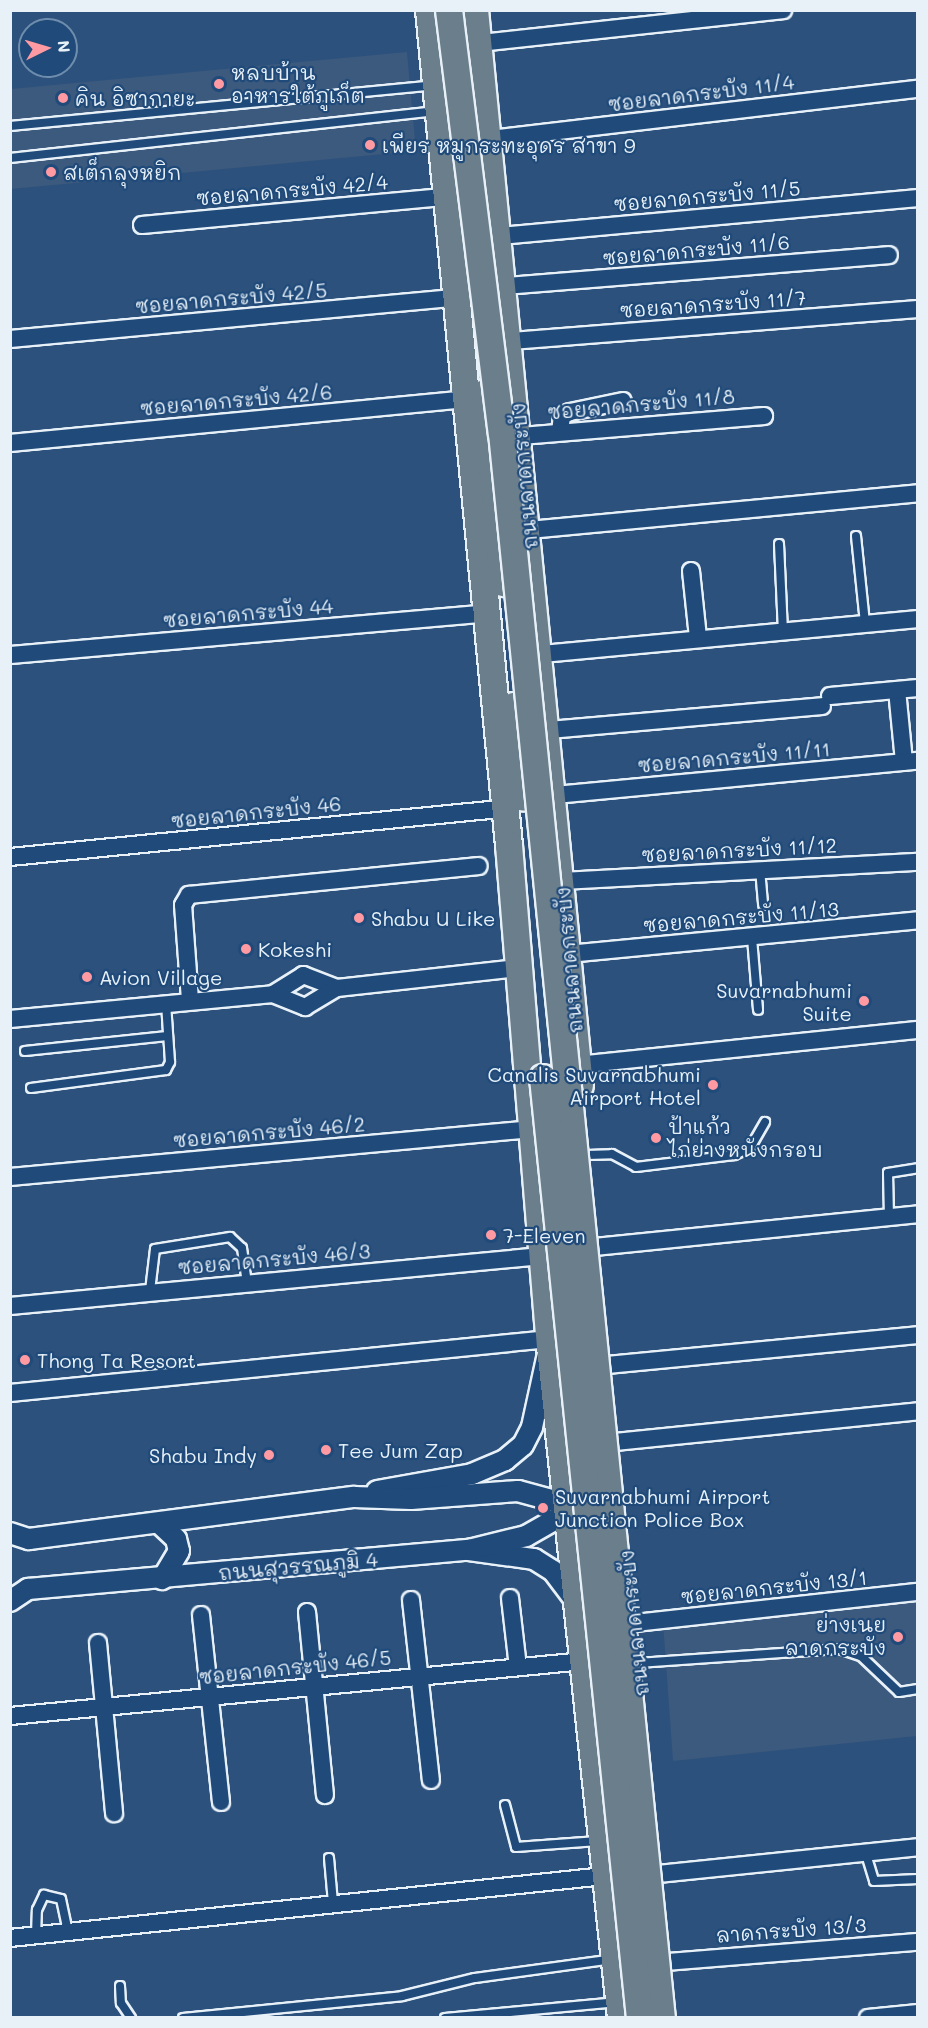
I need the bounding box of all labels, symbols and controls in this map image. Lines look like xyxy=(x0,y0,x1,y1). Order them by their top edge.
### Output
north arrow xyxy=(18,18,78,78)
text: N xyxy=(53,40,75,54)
place label: หลบบ้าน อาหารใต้ภูเก็ต xyxy=(231,60,365,107)
street label: ซอยลาดกระบัง 11/4 xyxy=(607,70,795,116)
marker: หลบบ้าน อาหารใต้ภูเก็ต xyxy=(212,77,226,91)
place label: คิน อิซากายะ xyxy=(75,86,195,110)
marker: คิน อิซากายะ xyxy=(56,91,70,105)
place label: เพียร หมูกระทะอุดร สาขา 9 xyxy=(382,133,636,157)
marker: เพียร หมูกระทะอุดร สาขา 9 xyxy=(363,138,377,152)
place label: สเต็กลุงหยิก xyxy=(63,160,181,184)
marker: สเต็กลุงหยิก xyxy=(44,165,58,179)
street label: ซอยลาดกระบัง 42/4 xyxy=(195,170,389,210)
street label: ซอยลาดกระบัง 11/5 xyxy=(613,176,801,216)
street label: ซอยลาดกระบัง 11/6 xyxy=(601,230,791,270)
street label: ซอยลาดกระบัง 42/5 xyxy=(134,278,328,318)
street label: ซอยลาดกระบัง 11/7 xyxy=(619,286,807,322)
street label: ซอยลาดกระบัง 42/6 xyxy=(139,380,333,420)
street label: ซอยลาดกระบัง 11/8 xyxy=(546,384,736,424)
street label: ถนนลาดกระบัง xyxy=(506,402,542,550)
street label: ซอยลาดกระบัง 44 xyxy=(162,594,334,632)
street label: ซอยลาดกระบัง 11/11 xyxy=(637,737,831,777)
street label: ซอยลาดกระบัง 46 xyxy=(170,791,342,833)
street label: ซอยลาดกระบัง 11/12 xyxy=(641,833,837,867)
street label: ถนนลาดกระบัง xyxy=(551,886,587,1034)
street label: ซอยลาดกระบัง 11/13 xyxy=(642,896,840,938)
place label: Shabu U Like xyxy=(371,906,495,930)
marker: Shabu U Like xyxy=(352,911,366,925)
place label: Kokeshi xyxy=(258,937,332,961)
marker: Kokeshi xyxy=(239,942,253,956)
place label: Avion Village xyxy=(99,965,222,989)
marker: Avion Village xyxy=(80,970,94,984)
place label: Suvarnabhumi Suite xyxy=(716,978,852,1025)
marker: Suvarnabhumi Suite xyxy=(857,994,871,1008)
place label: Canalis Suvarnabhumi Airport Hotel xyxy=(488,1062,701,1109)
marker: Canalis Suvarnabhumi Airport Hotel xyxy=(706,1078,720,1092)
street label: ซอยลาดกระบัง 46/2 xyxy=(172,1112,366,1152)
place label: ป้าแก้ว ไก่ย่างหนังกรอบ xyxy=(668,1114,823,1161)
marker: ป้าแก้ว ไก่ย่างหนังกรอบ xyxy=(649,1131,663,1145)
place label: 7-Eleven xyxy=(503,1223,585,1247)
marker: 7-Eleven xyxy=(484,1228,498,1242)
street label: ซอยลาดกระบัง 46/3 xyxy=(177,1239,371,1279)
place label: Thong Ta Resort xyxy=(37,1348,196,1372)
marker: Thong Ta Resort xyxy=(18,1353,32,1367)
place label: Tee Jum Zap xyxy=(338,1438,463,1462)
place label: Shabu Indy xyxy=(149,1443,257,1467)
marker: Tee Jum Zap xyxy=(319,1443,333,1457)
marker: Shabu Indy xyxy=(262,1448,276,1462)
place label: Suvarnabhumi Airport Junction Police Box xyxy=(555,1484,770,1531)
marker: Suvarnabhumi Airport Junction Police Box xyxy=(536,1501,550,1515)
street label: ถนนสุวรรณภูมิ 4 xyxy=(217,1547,379,1585)
street label: ถนนลาดกระบัง xyxy=(614,1549,654,1697)
street label: ซอยลาดกระบัง 13/1 xyxy=(680,1565,868,1609)
place label: ย่างเนย ลาดกระบัง xyxy=(784,1613,886,1660)
marker: ย่างเนย ลาดกระบัง xyxy=(891,1630,905,1644)
street label: ซอยลาดกระบัง 46/5 xyxy=(198,1645,392,1689)
street label: ลาดกระบัง 13/3 xyxy=(715,1913,867,1947)

